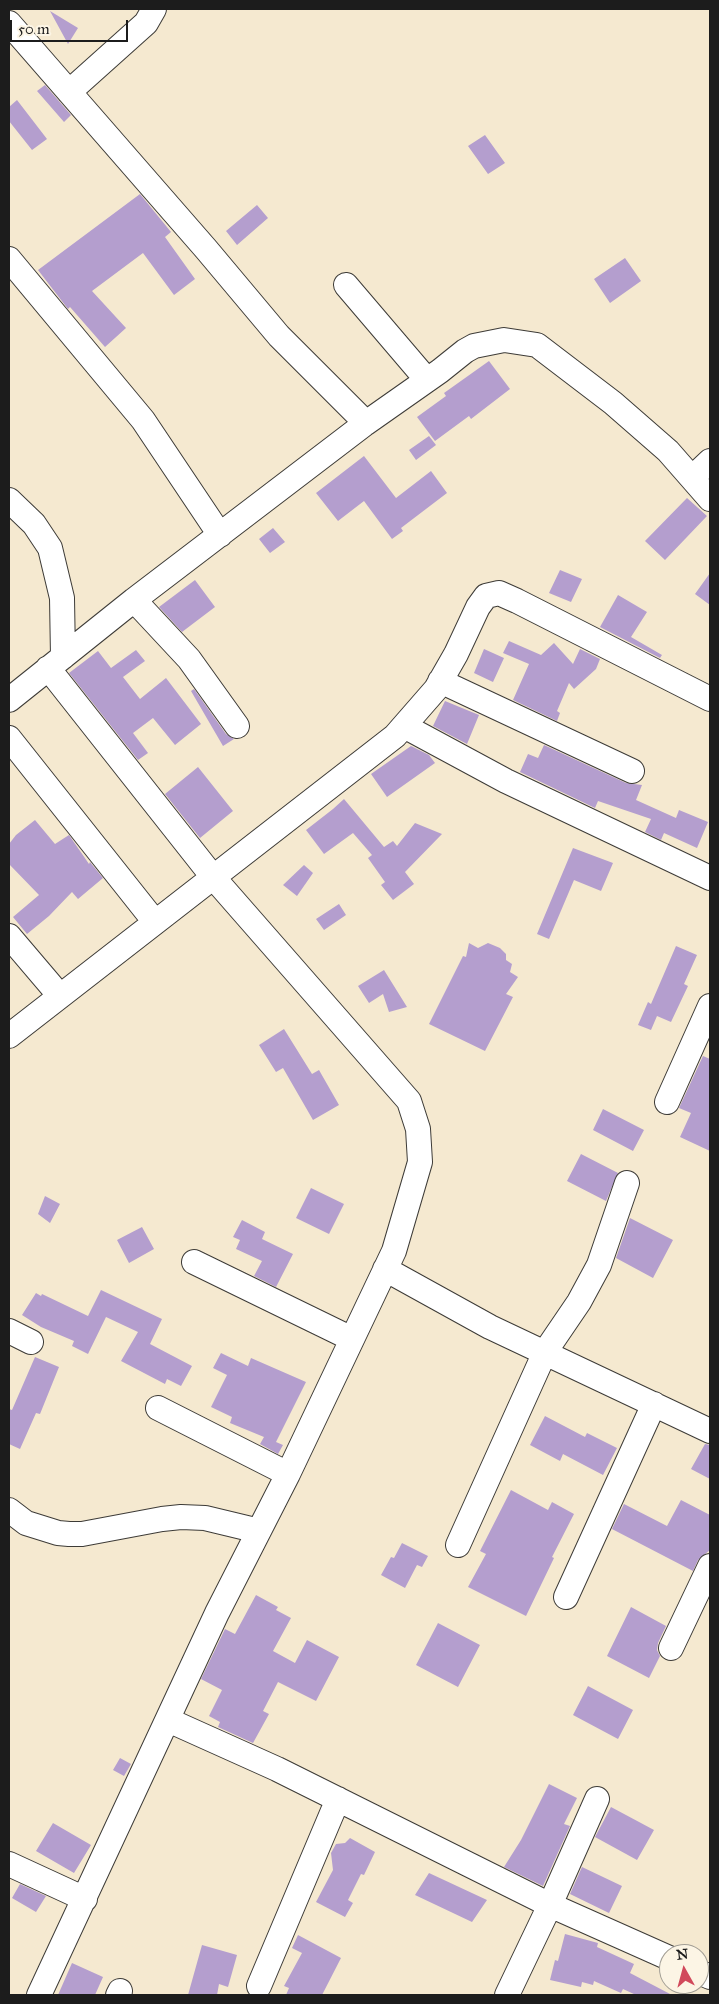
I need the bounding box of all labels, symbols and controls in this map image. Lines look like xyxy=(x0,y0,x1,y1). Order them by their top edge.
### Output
scale bar xyxy=(12,10,130,42)
text: 50 m xyxy=(18,20,50,38)
north arrow xyxy=(659,1944,709,1994)
text: N xyxy=(675,1945,689,1964)

